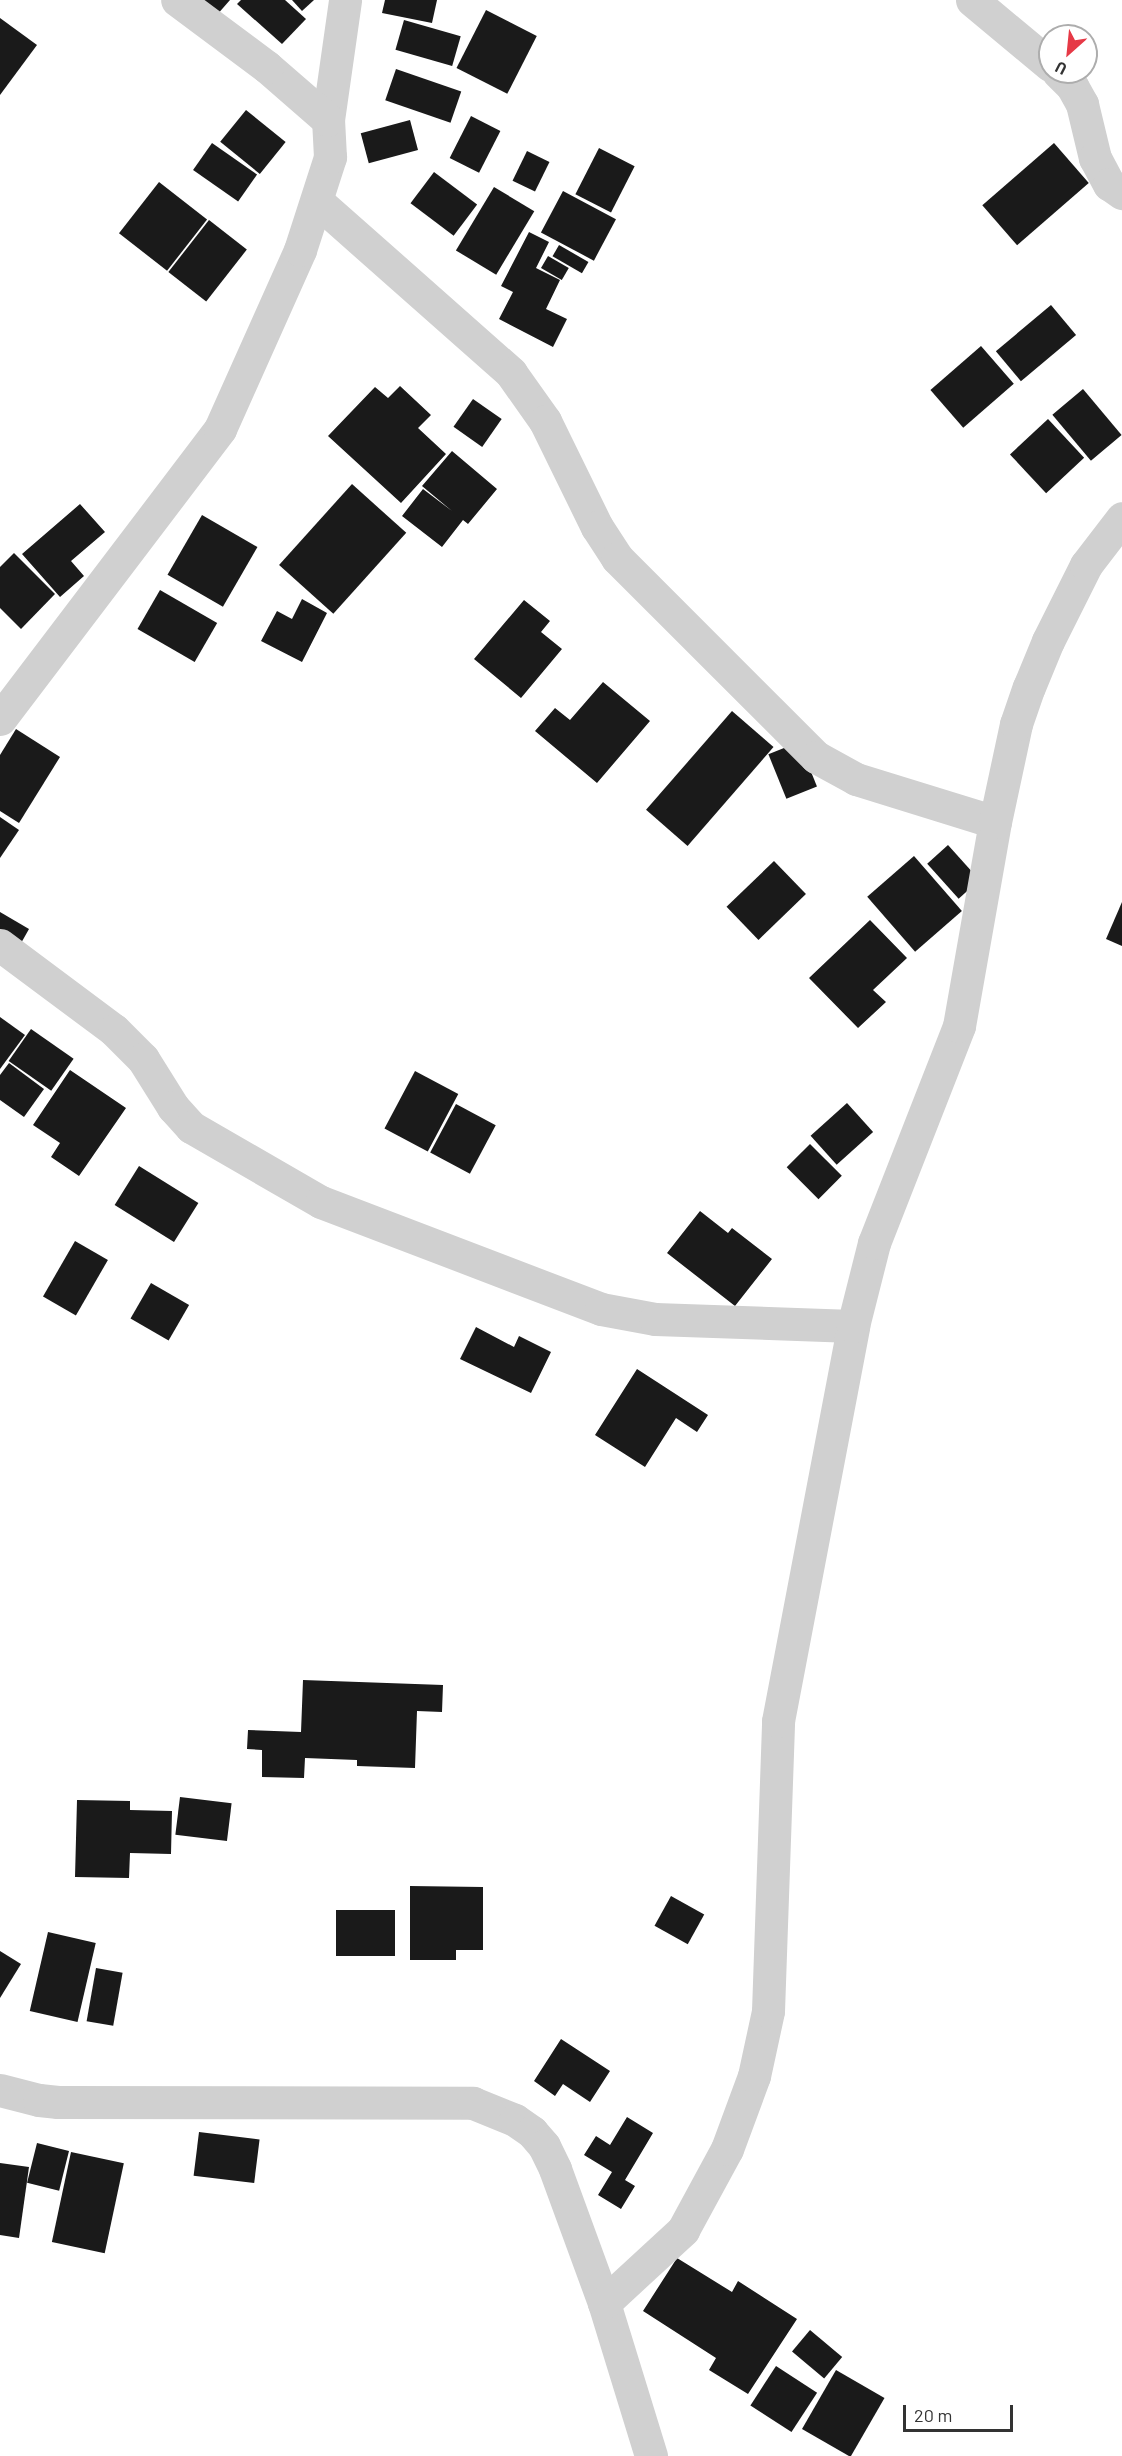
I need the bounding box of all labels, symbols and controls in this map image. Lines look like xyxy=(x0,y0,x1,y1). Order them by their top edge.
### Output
north arrow xyxy=(1038,24,1098,84)
text: U xyxy=(1052,58,1069,79)
scale bar xyxy=(906,2393,1016,2431)
text: 20 m xyxy=(914,2404,952,2426)

